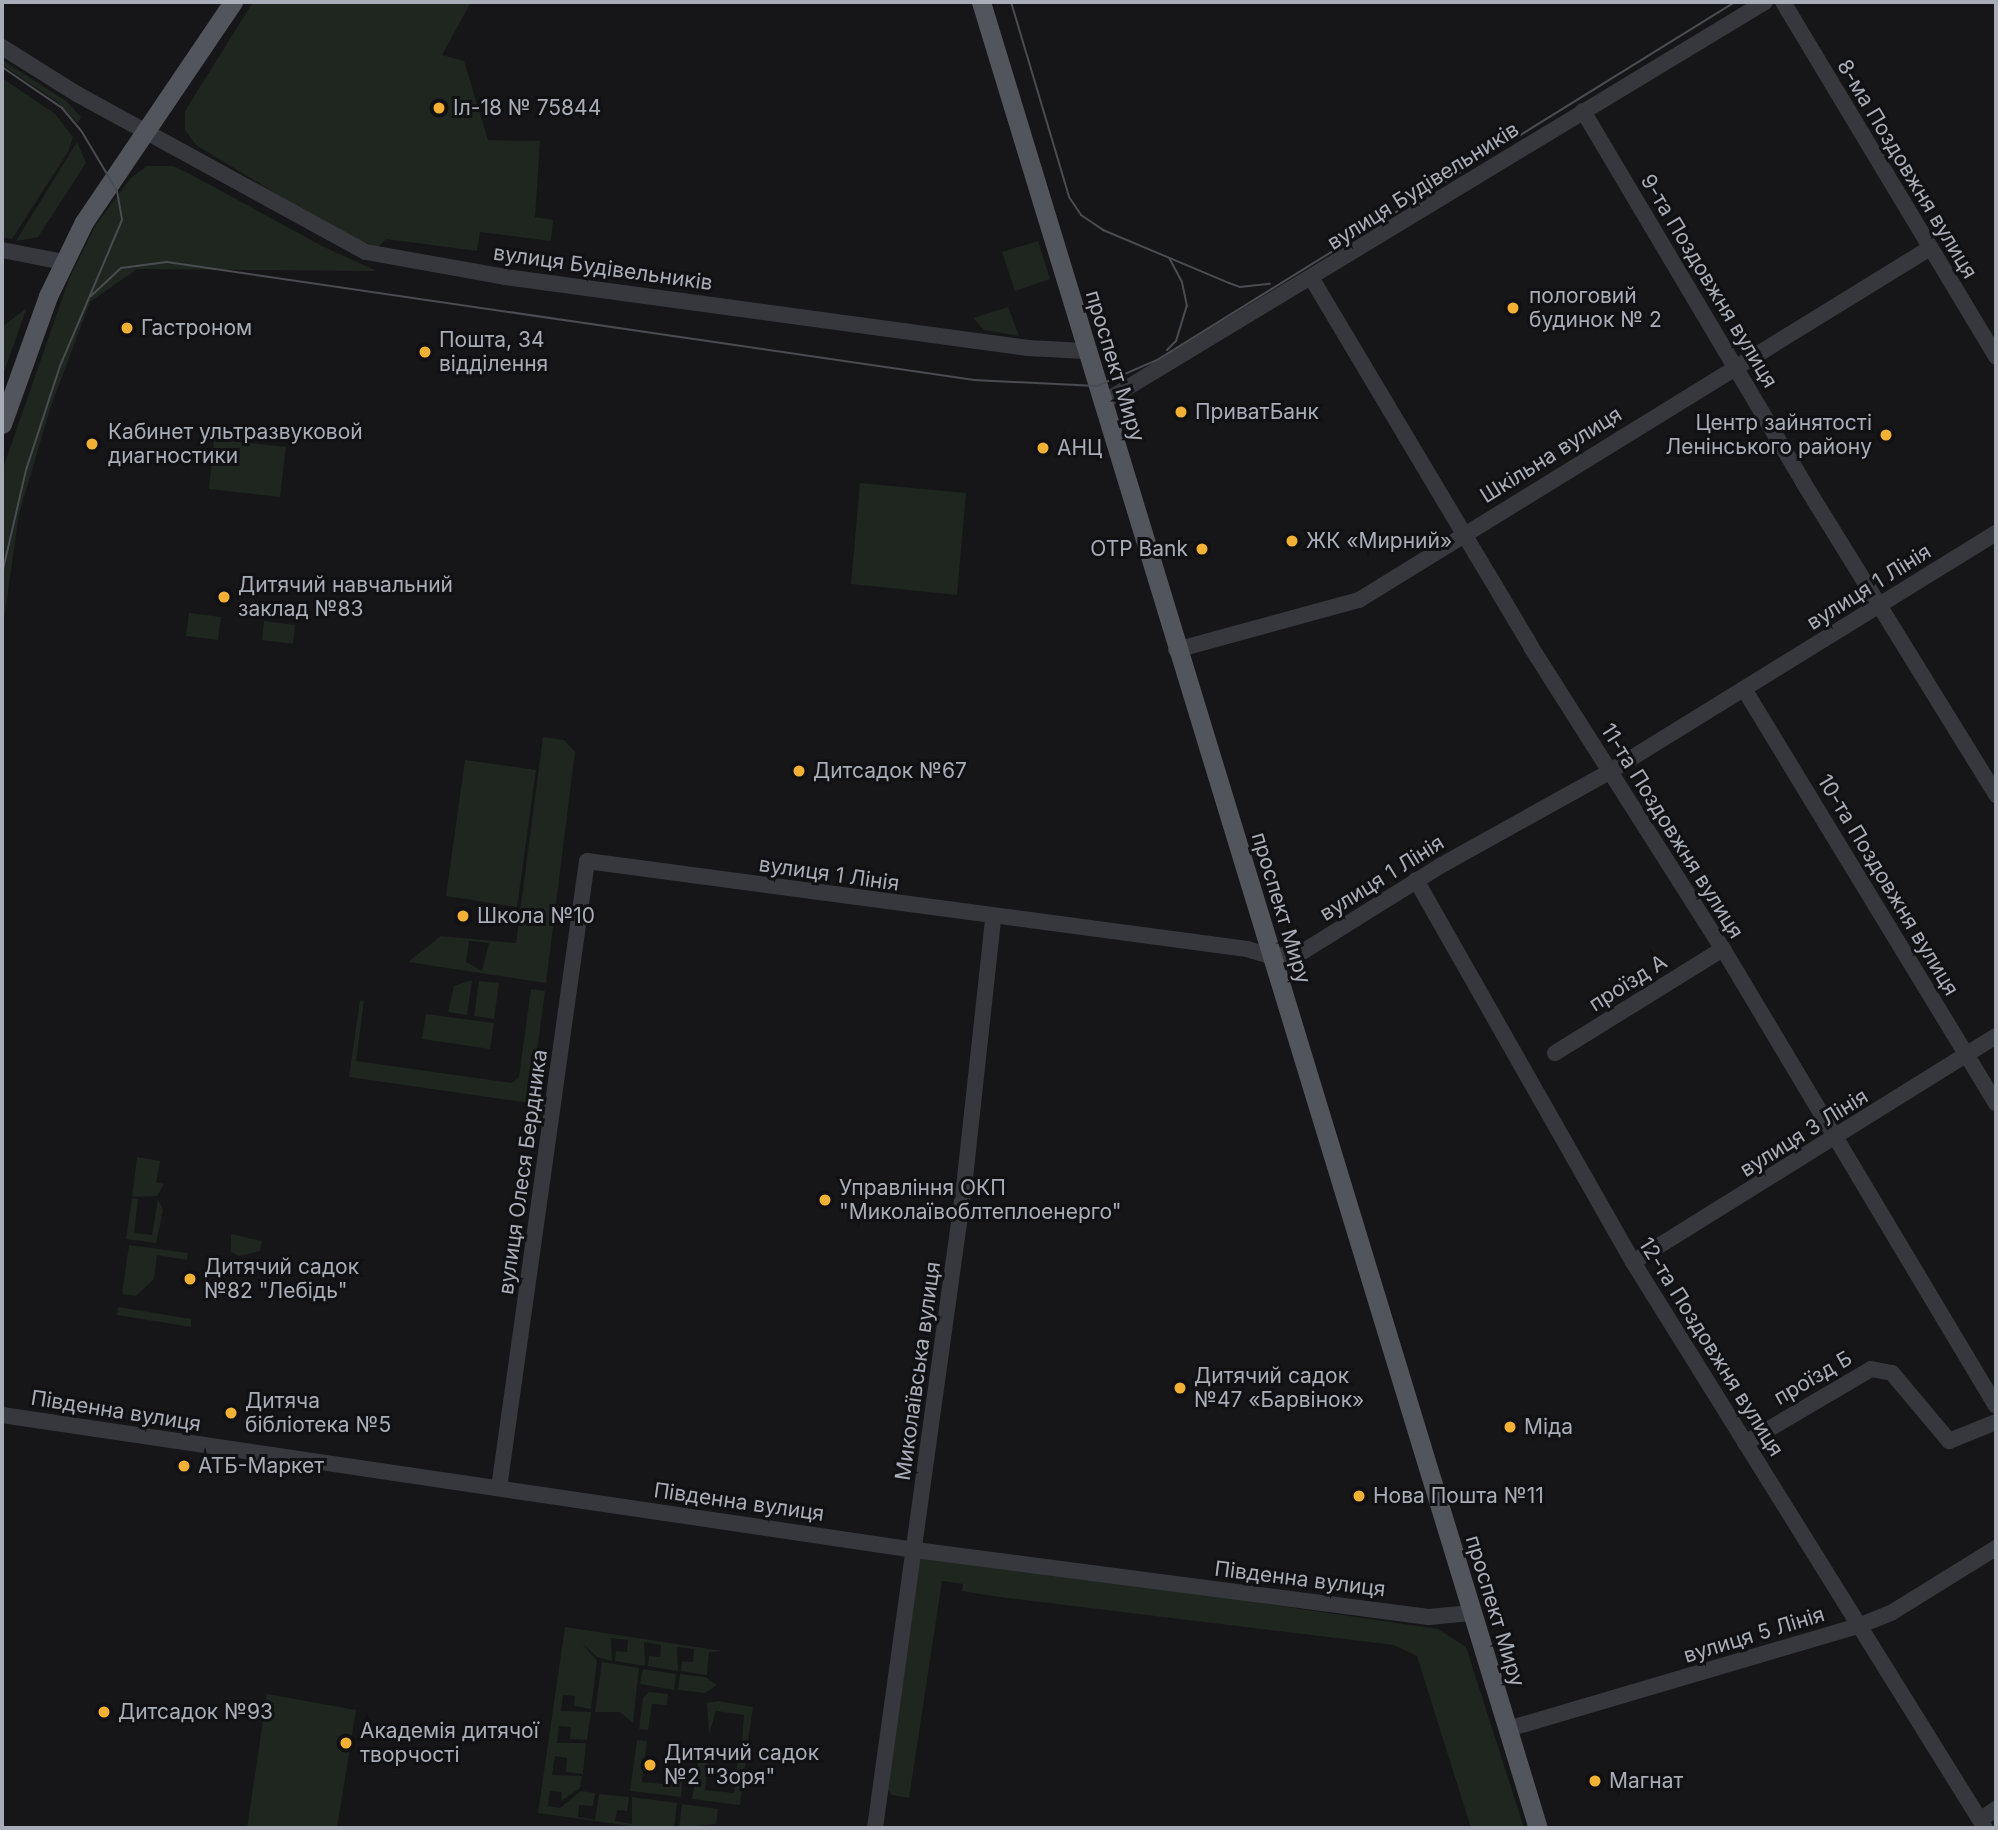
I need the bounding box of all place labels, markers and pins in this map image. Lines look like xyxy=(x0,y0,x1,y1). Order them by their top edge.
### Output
place label: Іл-18 № 75844 xyxy=(453,95,601,121)
marker: Іл-18 № 75844 xyxy=(431,100,447,116)
place label: пологовий будинок № 2 xyxy=(1529,283,1662,333)
marker: пологовий будинок № 2 xyxy=(1503,298,1523,318)
place label: Гастроном xyxy=(141,315,252,341)
marker: Гастроном xyxy=(119,320,135,336)
place label: Пошта, 34 відділення xyxy=(439,327,548,377)
marker: Пошта, 34 відділення xyxy=(417,344,433,360)
place label: ПриватБанк xyxy=(1195,399,1319,425)
marker: ПриватБанк xyxy=(1173,404,1189,420)
place label: Центр зайнятості Ленінського району xyxy=(1666,410,1872,460)
place label: Кабинет ультразвуковой диагностики xyxy=(108,419,363,469)
marker: Центр зайнятості Ленінського району xyxy=(1878,427,1894,443)
marker: Кабинет ультразвуковой диагностики xyxy=(82,434,102,454)
place label: АНЦ xyxy=(1057,435,1102,461)
marker: АНЦ xyxy=(1035,440,1051,456)
place label: ЖК «Мирний» xyxy=(1306,528,1452,554)
marker: ЖК «Мирний» xyxy=(1284,533,1300,549)
place label: OTP Bank xyxy=(1090,536,1188,562)
marker: OTP Bank xyxy=(1194,541,1210,557)
place label: Дитячий навчальний заклад №83 xyxy=(238,572,453,622)
marker: Дитячий навчальний заклад №83 xyxy=(216,589,232,605)
place label: Дитсадок №67 xyxy=(813,758,967,784)
marker: Дитсадок №67 xyxy=(791,763,807,779)
place label: Школа №10 xyxy=(477,903,595,929)
marker: Школа №10 xyxy=(455,908,471,924)
place label: Управління ОКП "Миколаївоблтеплоенерго" xyxy=(839,1175,1122,1225)
marker: Управління ОКП "Миколаївоблтеплоенерго" xyxy=(817,1192,833,1208)
place label: Дитячий садок №82 "Лебідь" xyxy=(204,1254,359,1304)
marker: Дитячий садок №82 "Лебідь" xyxy=(182,1271,198,1287)
place label: Дитячий садок №47 «Барвінок» xyxy=(1194,1363,1364,1413)
marker: Дитячий садок №47 «Барвінок» xyxy=(1172,1380,1188,1396)
place label: Дитяча бібліотека №5 xyxy=(245,1388,391,1438)
marker: Дитяча бібліотека №5 xyxy=(223,1405,239,1421)
place label: Міда xyxy=(1524,1414,1573,1440)
marker: Міда xyxy=(1502,1419,1518,1435)
place label: АТБ-Маркет xyxy=(198,1453,324,1479)
marker: АТБ-Маркет xyxy=(176,1458,192,1474)
place label: Нова Пошта №11 xyxy=(1373,1483,1544,1509)
marker: Нова Пошта №11 xyxy=(1351,1488,1367,1504)
place label: Дитсадок №93 xyxy=(118,1699,273,1725)
marker: Дитсадок №93 xyxy=(96,1704,112,1720)
place label: Академія дитячої творчості xyxy=(360,1718,539,1768)
marker: Академія дитячої творчості xyxy=(338,1735,354,1751)
place label: Дитячий садок №2 "Зоря" xyxy=(664,1740,819,1790)
marker: Дитячий садок №2 "Зоря" xyxy=(642,1757,658,1773)
place label: Магнат xyxy=(1609,1768,1683,1794)
marker: Магнат xyxy=(1587,1773,1603,1789)

